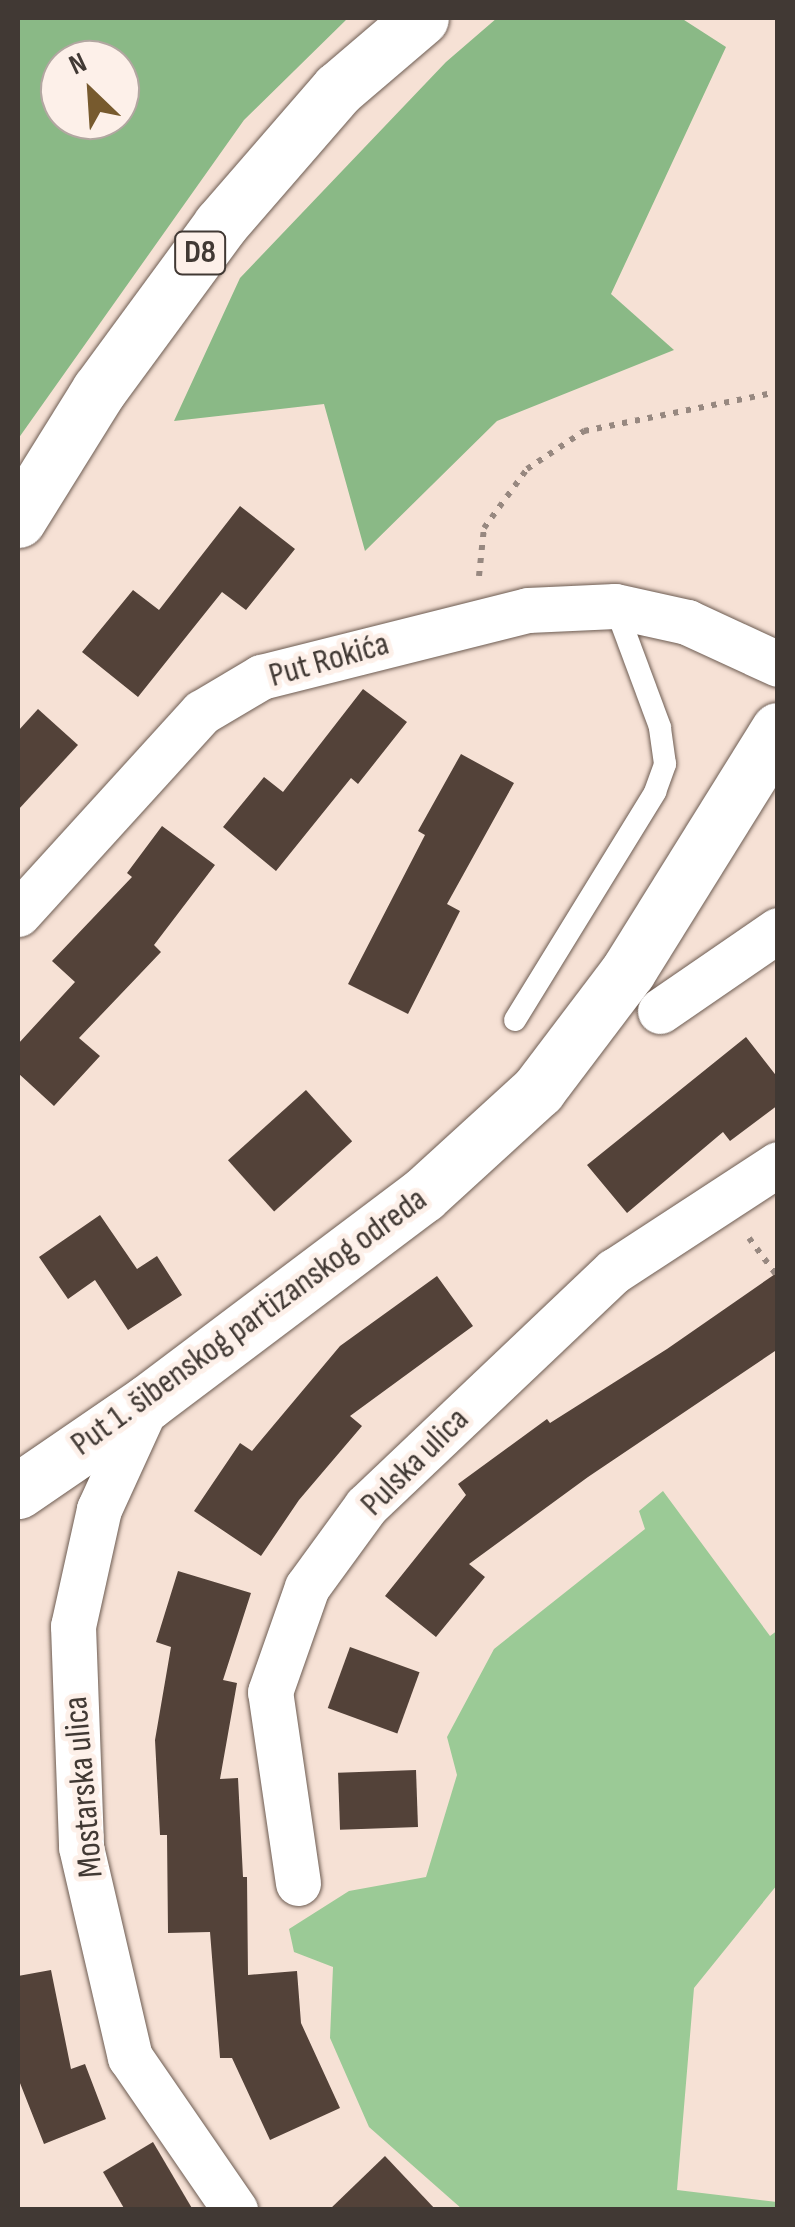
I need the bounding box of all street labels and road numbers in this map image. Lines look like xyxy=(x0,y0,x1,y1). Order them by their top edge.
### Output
road number: D8 xyxy=(172,226,228,280)
street label: Put Rokića xyxy=(264,623,394,697)
street label: Put 1. šibenskog partizanskog odreda xyxy=(63,1179,435,1465)
street label: Pulska ulica xyxy=(352,1399,478,1525)
street label: Mostarska ulica xyxy=(55,1695,113,1879)

